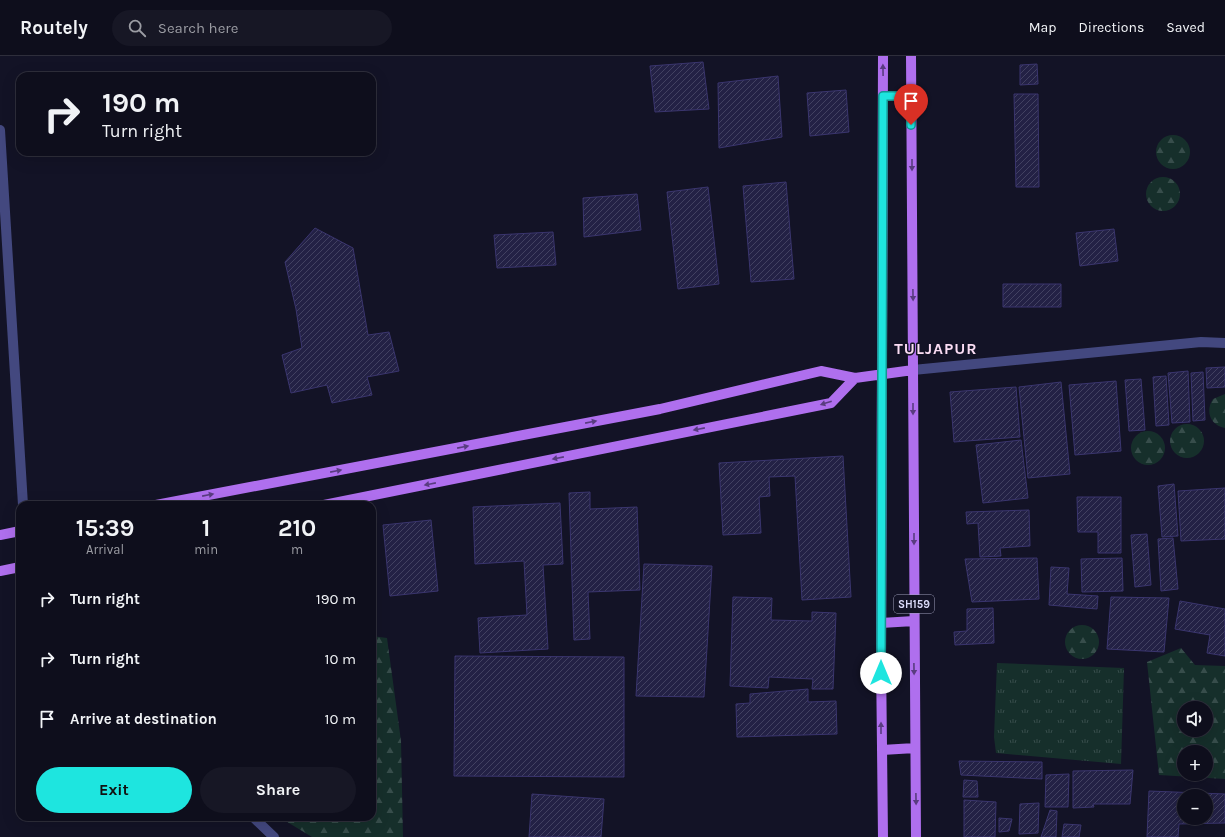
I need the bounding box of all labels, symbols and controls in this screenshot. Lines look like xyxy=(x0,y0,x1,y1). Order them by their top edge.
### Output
search box xyxy=(112,10,392,46)
text: Routely xyxy=(20,17,88,39)
icon: search xyxy=(126,17,148,39)
text: Search here xyxy=(158,19,239,37)
text: Map xyxy=(1029,19,1057,36)
text: Directions xyxy=(1079,19,1144,36)
text: Saved xyxy=(1166,19,1205,36)
one-way arrow xyxy=(880,63,886,76)
pin xyxy=(894,84,928,125)
text: 190 m xyxy=(102,86,180,119)
icon: right xyxy=(36,88,88,140)
icon: arrive xyxy=(900,90,922,112)
text: Turn right xyxy=(102,120,182,142)
one-way arrow xyxy=(909,159,915,172)
one-way arrow xyxy=(910,289,916,302)
district label: TULJAPUR xyxy=(894,339,978,358)
one-way arrow xyxy=(819,400,831,406)
one-way arrow xyxy=(910,403,916,416)
one-way arrow xyxy=(585,419,597,425)
one-way arrow xyxy=(693,427,705,433)
one-way arrow xyxy=(457,444,470,450)
one-way arrow xyxy=(552,455,564,461)
one-way arrow xyxy=(330,468,342,474)
one-way arrow xyxy=(424,481,436,487)
one-way arrow xyxy=(202,492,214,498)
text: 15:39 xyxy=(76,514,134,542)
text: 1 xyxy=(202,514,210,542)
text: 210 xyxy=(278,514,316,542)
one-way arrow xyxy=(911,533,917,546)
text: Arrival xyxy=(86,542,124,557)
text: min xyxy=(194,542,218,557)
text: m xyxy=(291,542,303,557)
icon: right xyxy=(36,588,58,610)
text: Turn right xyxy=(70,590,140,608)
text: 190 m xyxy=(316,590,356,608)
road number: SH159 xyxy=(894,595,934,613)
icon: right xyxy=(36,648,58,670)
text: Turn right xyxy=(70,650,140,668)
text: 10 m xyxy=(325,650,356,668)
position arrow xyxy=(860,652,902,694)
one-way arrow xyxy=(911,663,917,676)
map controls xyxy=(1177,701,1213,825)
button: sound xyxy=(1177,701,1213,737)
icon: arrive xyxy=(36,708,58,730)
text: Arrive at destination xyxy=(70,710,217,728)
text: 10 m xyxy=(325,710,356,728)
one-way arrow xyxy=(878,722,885,734)
button: + xyxy=(1177,745,1213,781)
button: Exit xyxy=(36,767,192,813)
button: Share xyxy=(200,767,356,813)
button: − xyxy=(1177,789,1213,825)
one-way arrow xyxy=(913,793,919,806)

